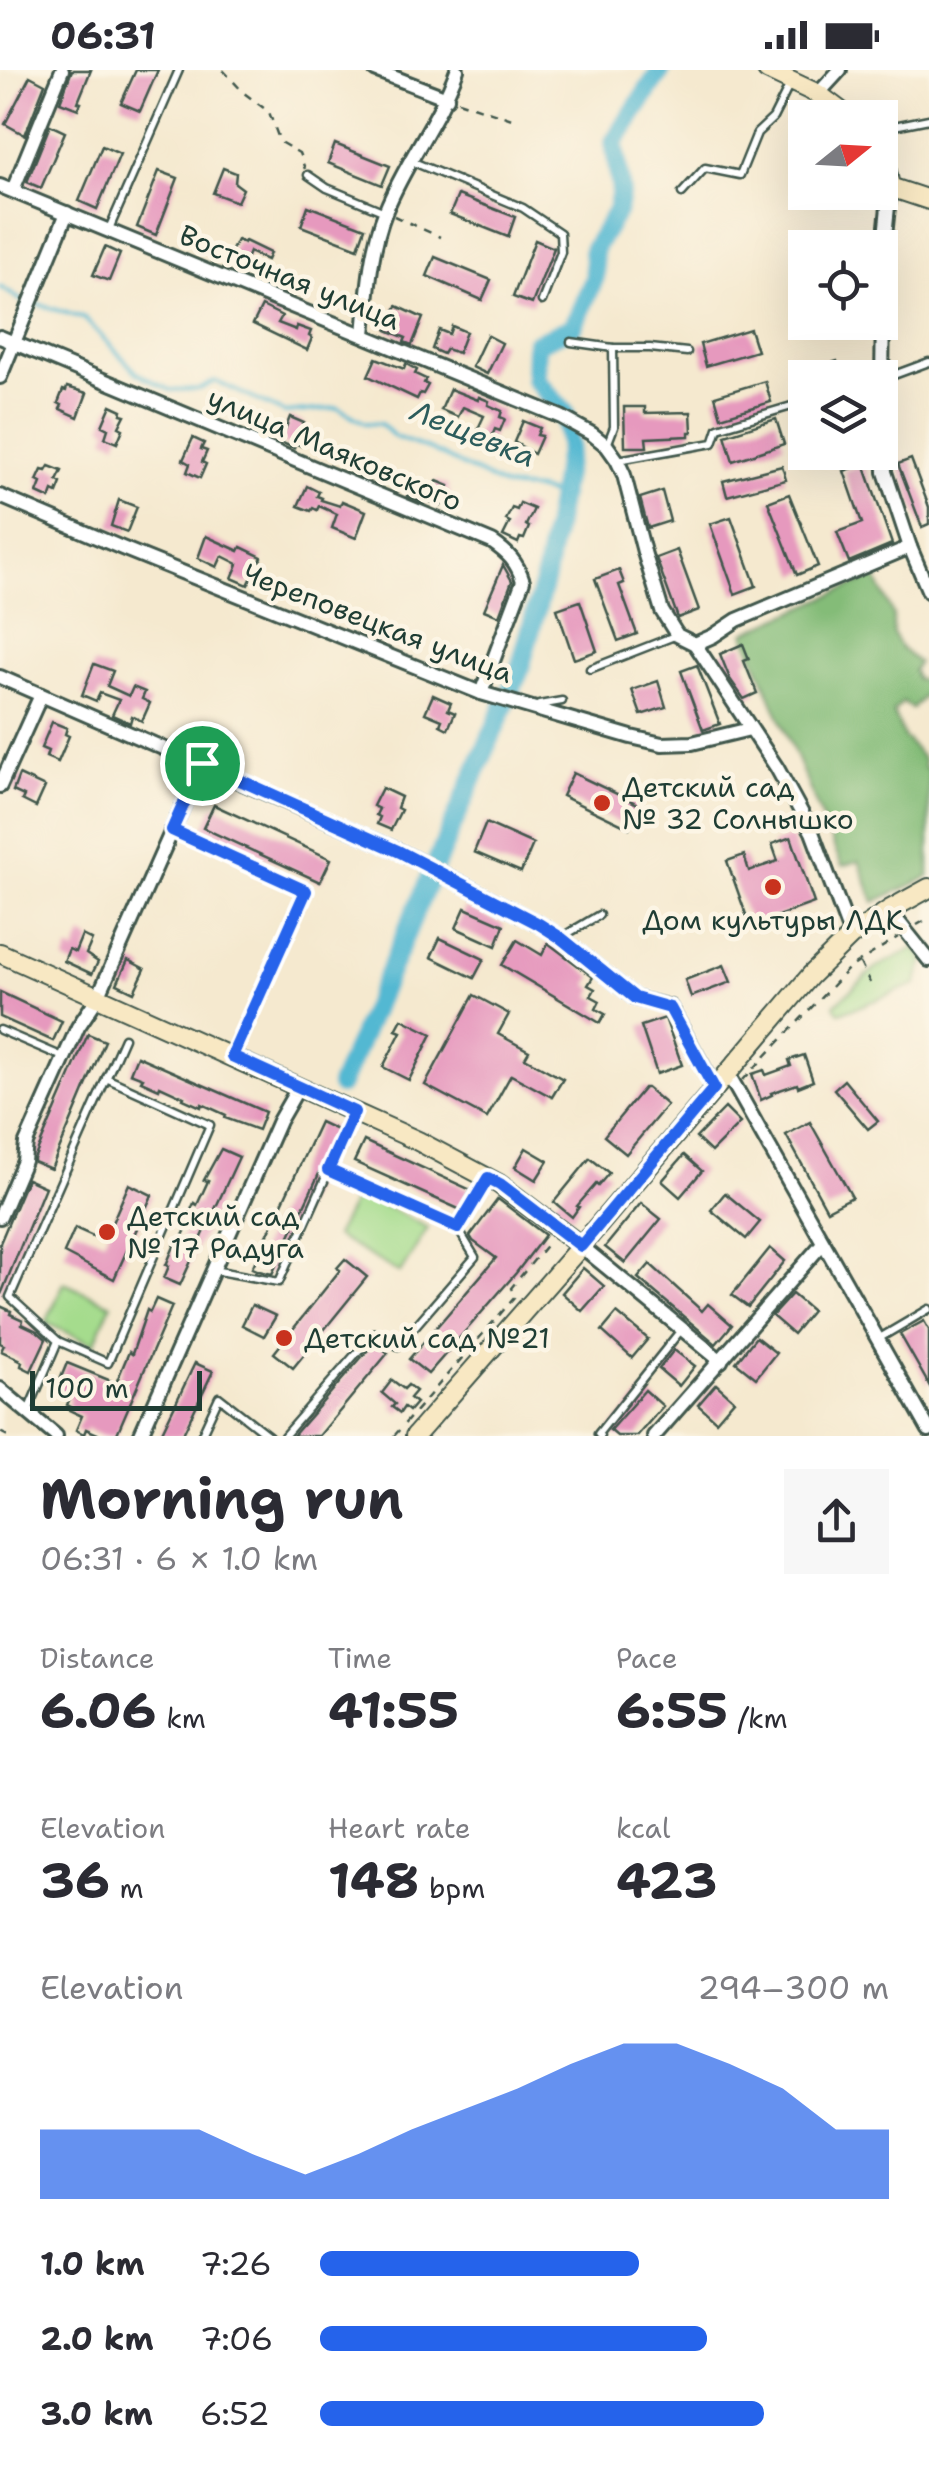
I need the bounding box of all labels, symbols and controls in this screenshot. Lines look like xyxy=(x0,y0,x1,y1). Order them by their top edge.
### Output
text: 06:31 xyxy=(50,10,156,61)
north arrow xyxy=(788,100,898,210)
map controls xyxy=(788,100,898,470)
street label: Восточная улица xyxy=(174,215,406,339)
button: locate xyxy=(788,230,898,340)
button: layers xyxy=(788,360,898,470)
street label: улица Маяковского xyxy=(202,378,468,520)
water label: Лещевка xyxy=(404,390,542,477)
street label: Череповецкая улица xyxy=(238,554,518,692)
pin xyxy=(160,721,245,806)
icon: arrive xyxy=(175,736,230,791)
place label: Детский сад № 32 Солнышко xyxy=(622,768,854,838)
marker: Детский сад № 32 Солнышко xyxy=(591,792,613,814)
marker: Дом культуры ЛДК xyxy=(762,876,784,898)
place label: Дом культуры ЛДК xyxy=(642,901,904,939)
place label: Детский сад № 17 Радуга xyxy=(127,1197,304,1267)
marker: Детский сад № 17 Радуга xyxy=(96,1221,118,1243)
place label: Детский сад №21 xyxy=(304,1319,550,1357)
marker: Детский сад №21 xyxy=(273,1327,295,1349)
scale bar xyxy=(30,1366,202,1410)
text: 100 m xyxy=(45,1369,129,1407)
text: Morning run xyxy=(40,1462,404,1536)
button: share xyxy=(784,1469,889,1574)
text: 06:31 · 6 × 1.0 km xyxy=(40,1537,318,1580)
text: Distance xyxy=(40,1639,155,1677)
text: Time xyxy=(328,1639,392,1677)
text: Pace xyxy=(616,1639,678,1677)
text: 6.06 xyxy=(40,1677,157,1744)
text: 41:55 xyxy=(328,1677,459,1744)
text: 6:55 xyxy=(616,1677,728,1744)
text: km xyxy=(157,1699,206,1737)
text: /km xyxy=(728,1699,788,1737)
text: Elevation xyxy=(40,1809,165,1847)
text: Heart rate xyxy=(328,1809,471,1847)
text: kcal xyxy=(616,1809,670,1847)
text: 36 xyxy=(40,1847,110,1914)
text: 148 xyxy=(328,1847,419,1914)
text: 423 xyxy=(616,1847,718,1914)
text: m xyxy=(110,1869,144,1907)
text: bpm xyxy=(419,1869,485,1907)
text: Elevation xyxy=(40,1966,183,2009)
text: 294–300 m xyxy=(698,1966,889,2009)
text: 1.0 km xyxy=(40,2242,145,2285)
text: 7:26 xyxy=(200,2242,272,2285)
text: 2.0 km xyxy=(40,2317,154,2360)
text: 7:06 xyxy=(200,2317,273,2360)
text: 3.0 km xyxy=(40,2392,153,2435)
text: 6:52 xyxy=(200,2392,270,2435)

